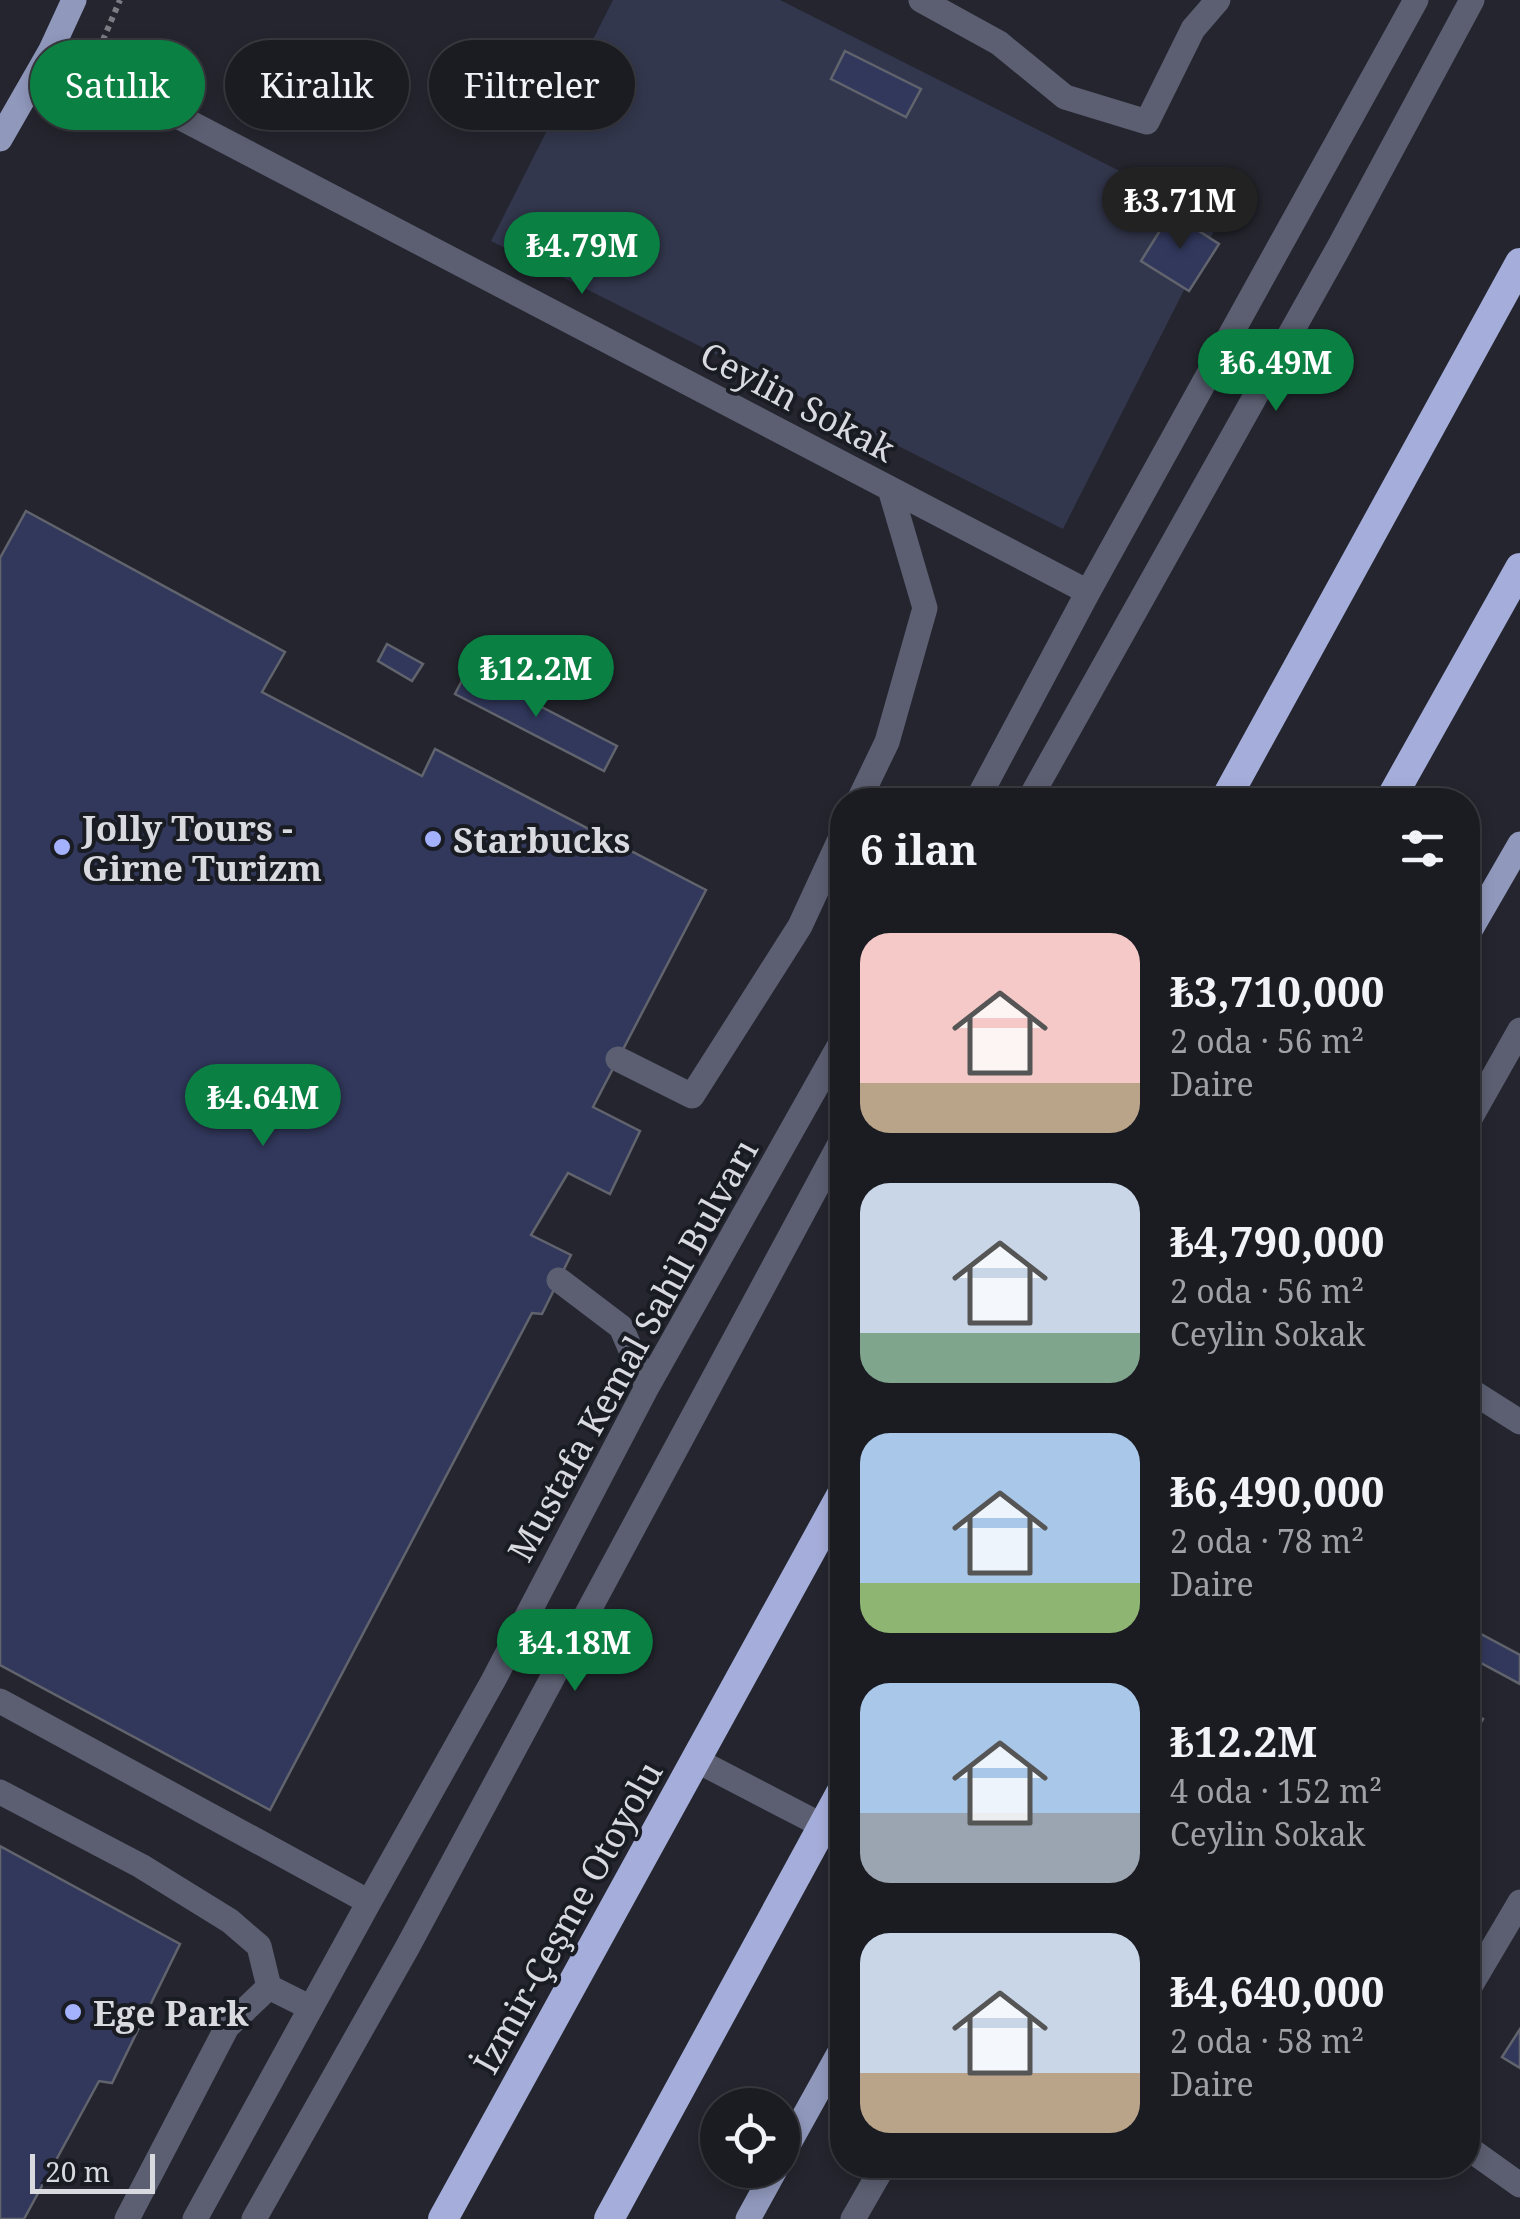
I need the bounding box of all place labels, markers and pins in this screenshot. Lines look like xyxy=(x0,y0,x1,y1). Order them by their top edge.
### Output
pin: ₺3.71M xyxy=(1099,167,1261,252)
pin: ₺4.79M xyxy=(501,212,663,297)
pin: ₺6.49M xyxy=(1195,329,1357,414)
pin: ₺12.2M xyxy=(455,635,617,720)
place label: Jolly Tours - Girne Turizm xyxy=(81,804,322,891)
place label: Starbucks xyxy=(453,816,630,863)
marker: Starbucks xyxy=(422,828,444,850)
marker: Jolly Tours - Girne Turizm xyxy=(51,836,73,858)
pin: ₺4.64M xyxy=(182,1064,344,1149)
pin: ₺4.18M xyxy=(494,1609,656,1694)
place label: Ege Park xyxy=(93,1989,249,2036)
marker: Ege Park xyxy=(62,2001,84,2023)

